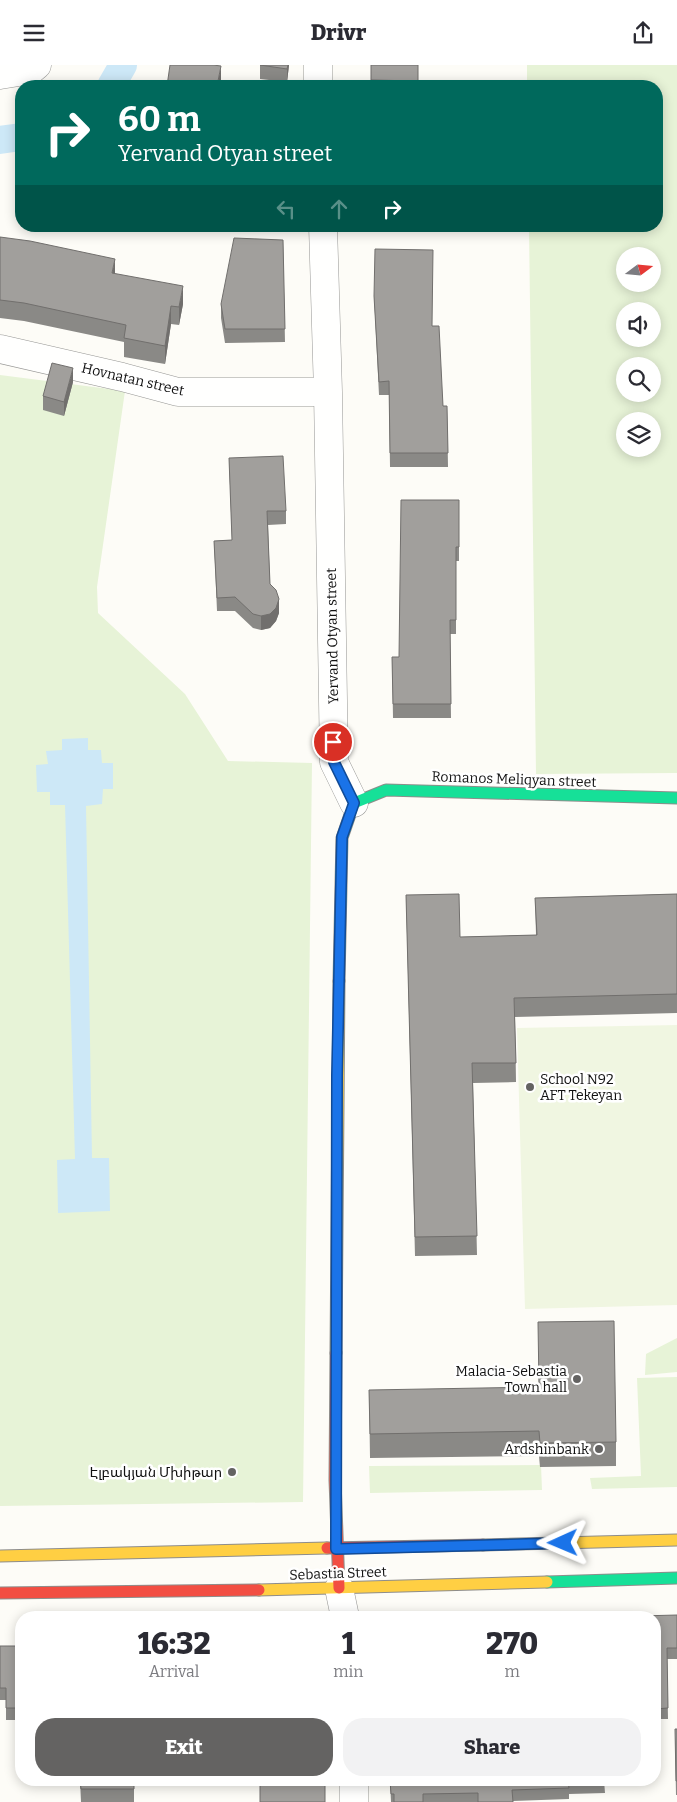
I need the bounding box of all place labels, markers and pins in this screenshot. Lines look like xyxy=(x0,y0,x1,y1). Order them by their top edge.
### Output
pin xyxy=(312,721,354,763)
place label: School N92 AFT Tekeyan xyxy=(540,1071,622,1104)
marker: School N92 AFT Tekeyan xyxy=(524,1081,536,1093)
place label: Malacia-Sebastia Town hall xyxy=(456,1363,567,1396)
marker: Malacia-Sebastia Town hall xyxy=(571,1373,583,1385)
place label: Ardshinbank xyxy=(504,1441,589,1458)
marker: Ardshinbank xyxy=(593,1443,605,1455)
place label: Էլբակյան Մխիթար xyxy=(89,1464,222,1481)
marker: Էլբակյան Մխիթար xyxy=(226,1466,238,1478)

